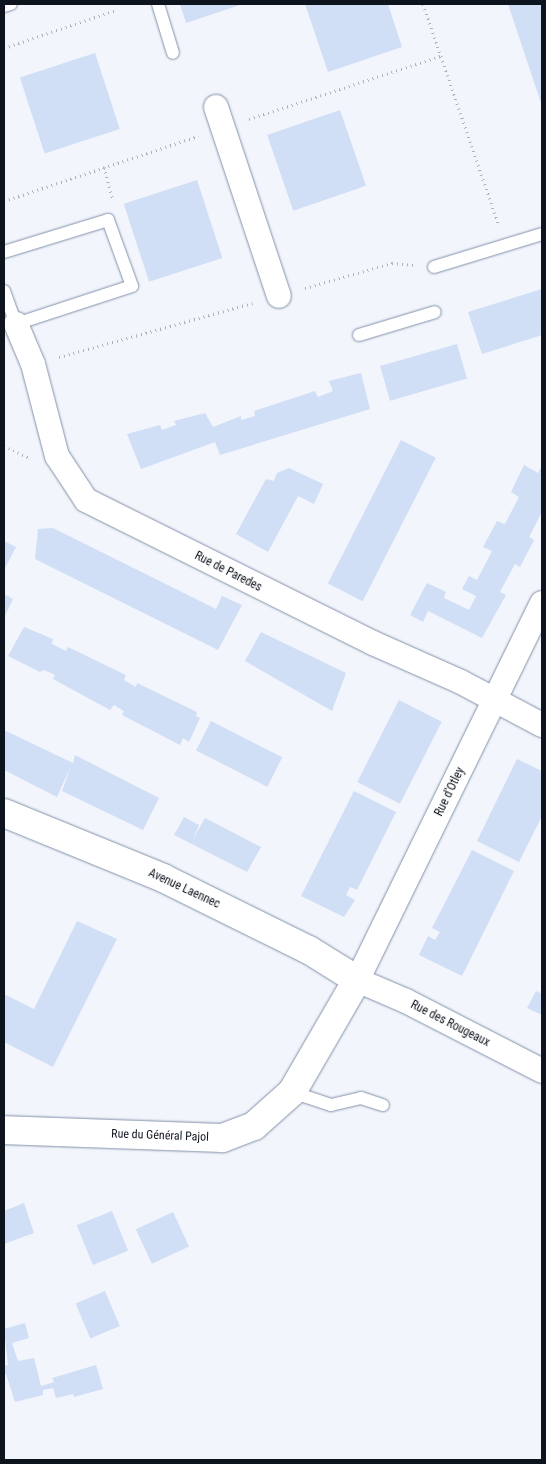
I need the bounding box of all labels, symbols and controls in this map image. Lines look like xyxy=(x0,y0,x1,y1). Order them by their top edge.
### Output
street label: Rue de Paredes xyxy=(192,549,264,595)
street label: Rue d'Otley xyxy=(432,765,468,819)
street label: Avenue Laennec xyxy=(146,866,222,912)
street label: Rue des Rougeaux xyxy=(408,998,492,1050)
street label: Rue du Général Pajol xyxy=(111,1127,209,1145)

